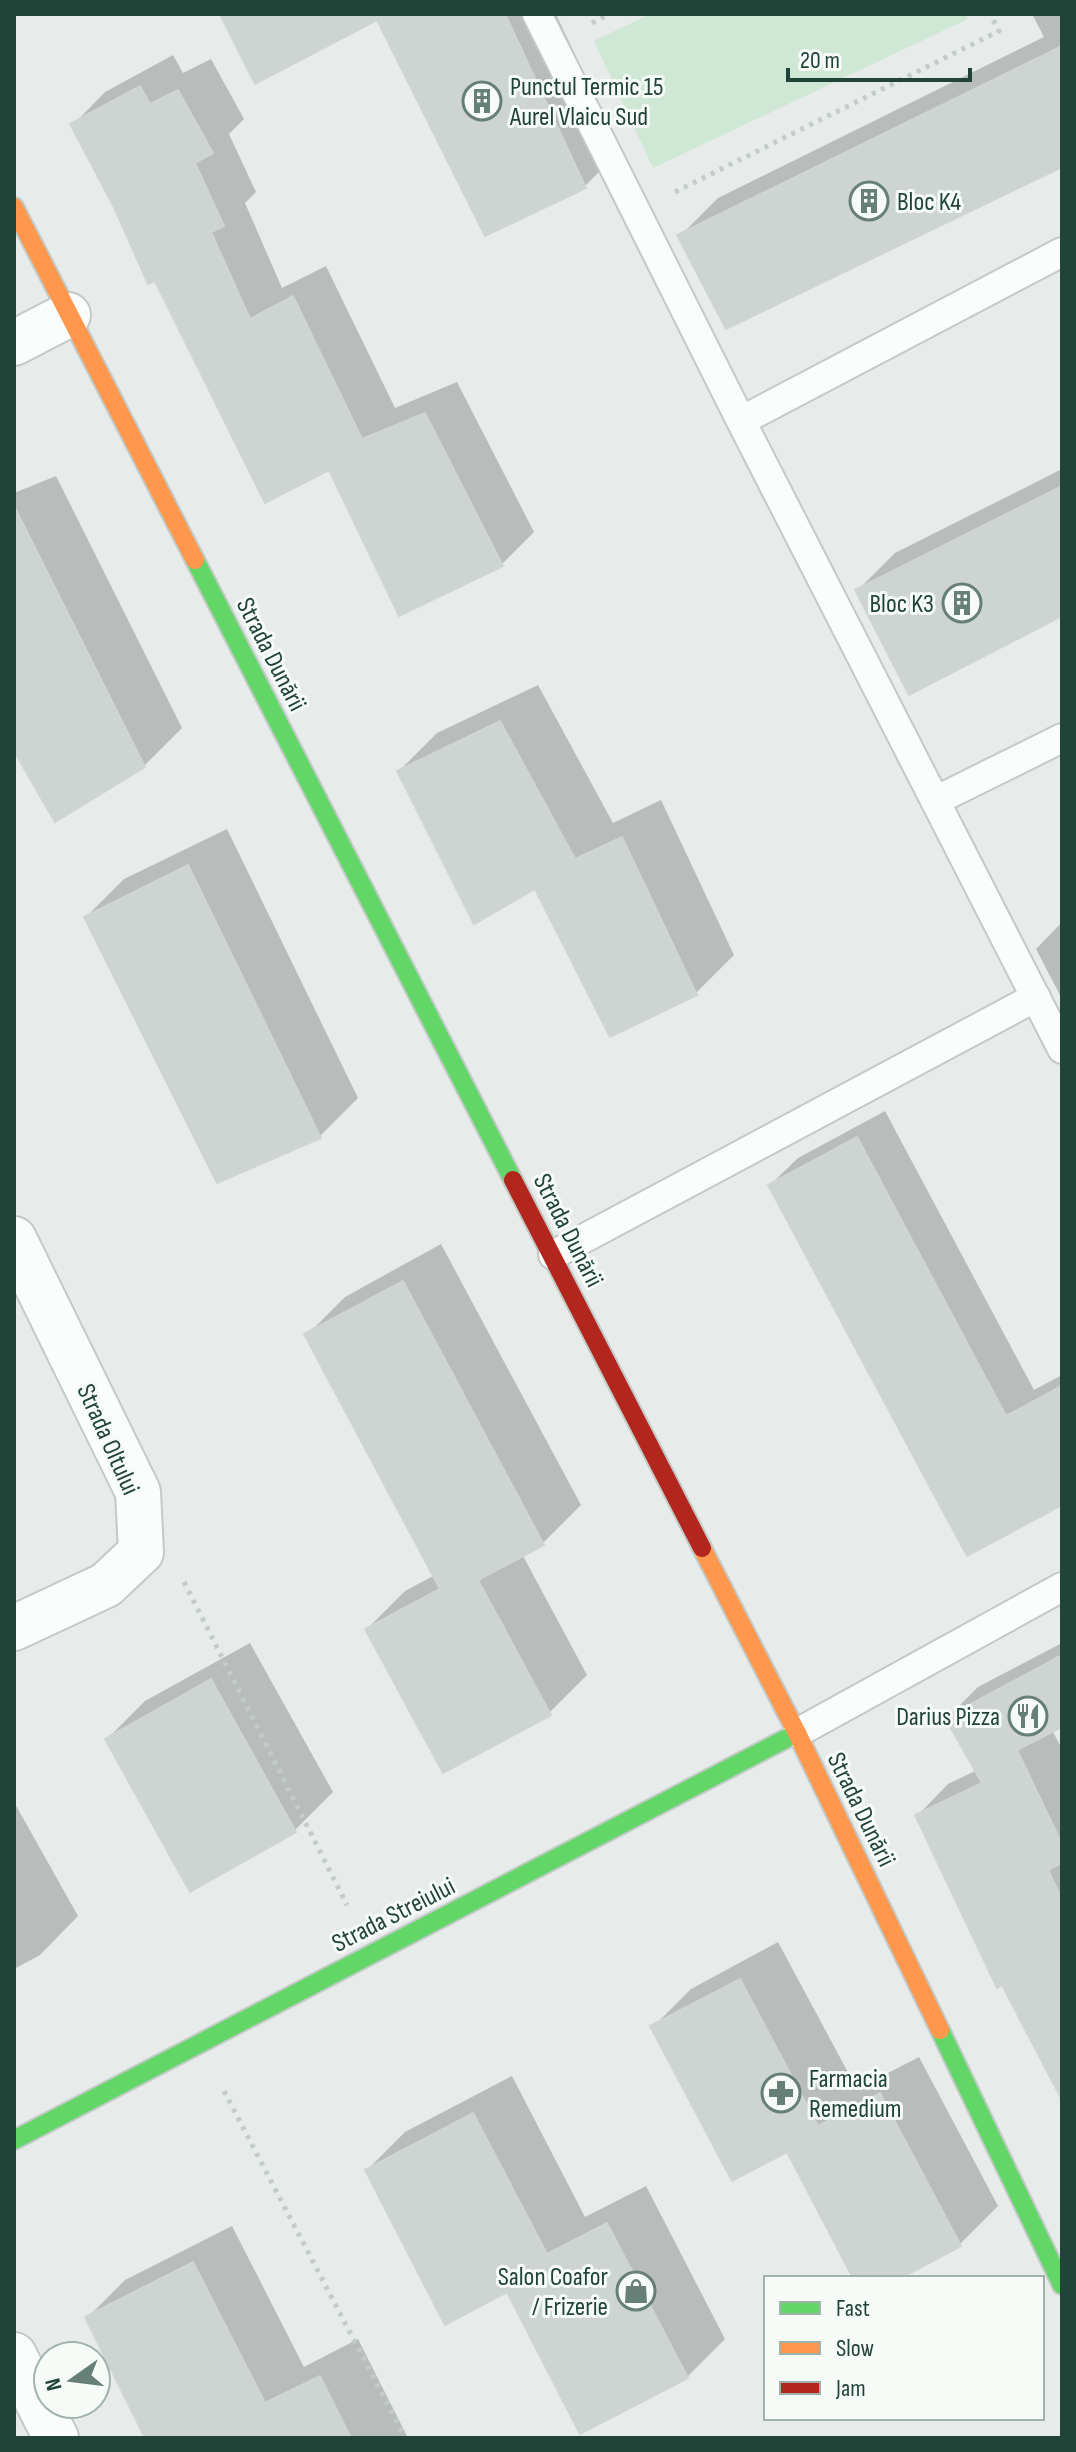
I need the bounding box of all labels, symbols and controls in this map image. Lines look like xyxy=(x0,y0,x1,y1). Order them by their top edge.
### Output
scale bar xyxy=(788,32,970,82)
text: 20 m xyxy=(800,46,840,75)
place label: Punctul Termic 15 Aurel Vlaicu Sud xyxy=(509,72,663,133)
building icon: Punctul Termic 15 Aurel Vlaicu Sud xyxy=(461,80,503,122)
building icon: Bloc K4 xyxy=(848,180,890,222)
place label: Bloc K4 xyxy=(897,187,961,218)
building icon: Bloc K3 xyxy=(941,582,983,624)
place label: Bloc K3 xyxy=(870,589,934,620)
street label: Strada Dunării xyxy=(229,593,312,717)
street label: Strada Dunării xyxy=(526,1169,609,1293)
street label: Strada Oltului xyxy=(69,1379,146,1500)
restaurant icon: Darius Pizza xyxy=(1007,1695,1049,1737)
place label: Darius Pizza xyxy=(896,1702,1000,1733)
street label: Strada Dunării xyxy=(820,1748,902,1872)
street label: Strada Streiului xyxy=(327,1871,460,1960)
place label: Farmacia Remedium xyxy=(809,2064,902,2125)
pharmacy icon: Farmacia Remedium xyxy=(760,2072,802,2114)
place label: Salon Coafor / Frizerie xyxy=(498,2262,609,2323)
shop icon: Salon Coafor / Frizerie xyxy=(615,2270,657,2312)
legend xyxy=(764,2276,1044,2420)
text: Fast xyxy=(836,2294,870,2323)
text: Slow xyxy=(836,2334,874,2363)
north arrow xyxy=(32,2340,112,2420)
text: Jam xyxy=(835,2374,866,2403)
text: N xyxy=(40,2376,69,2393)

